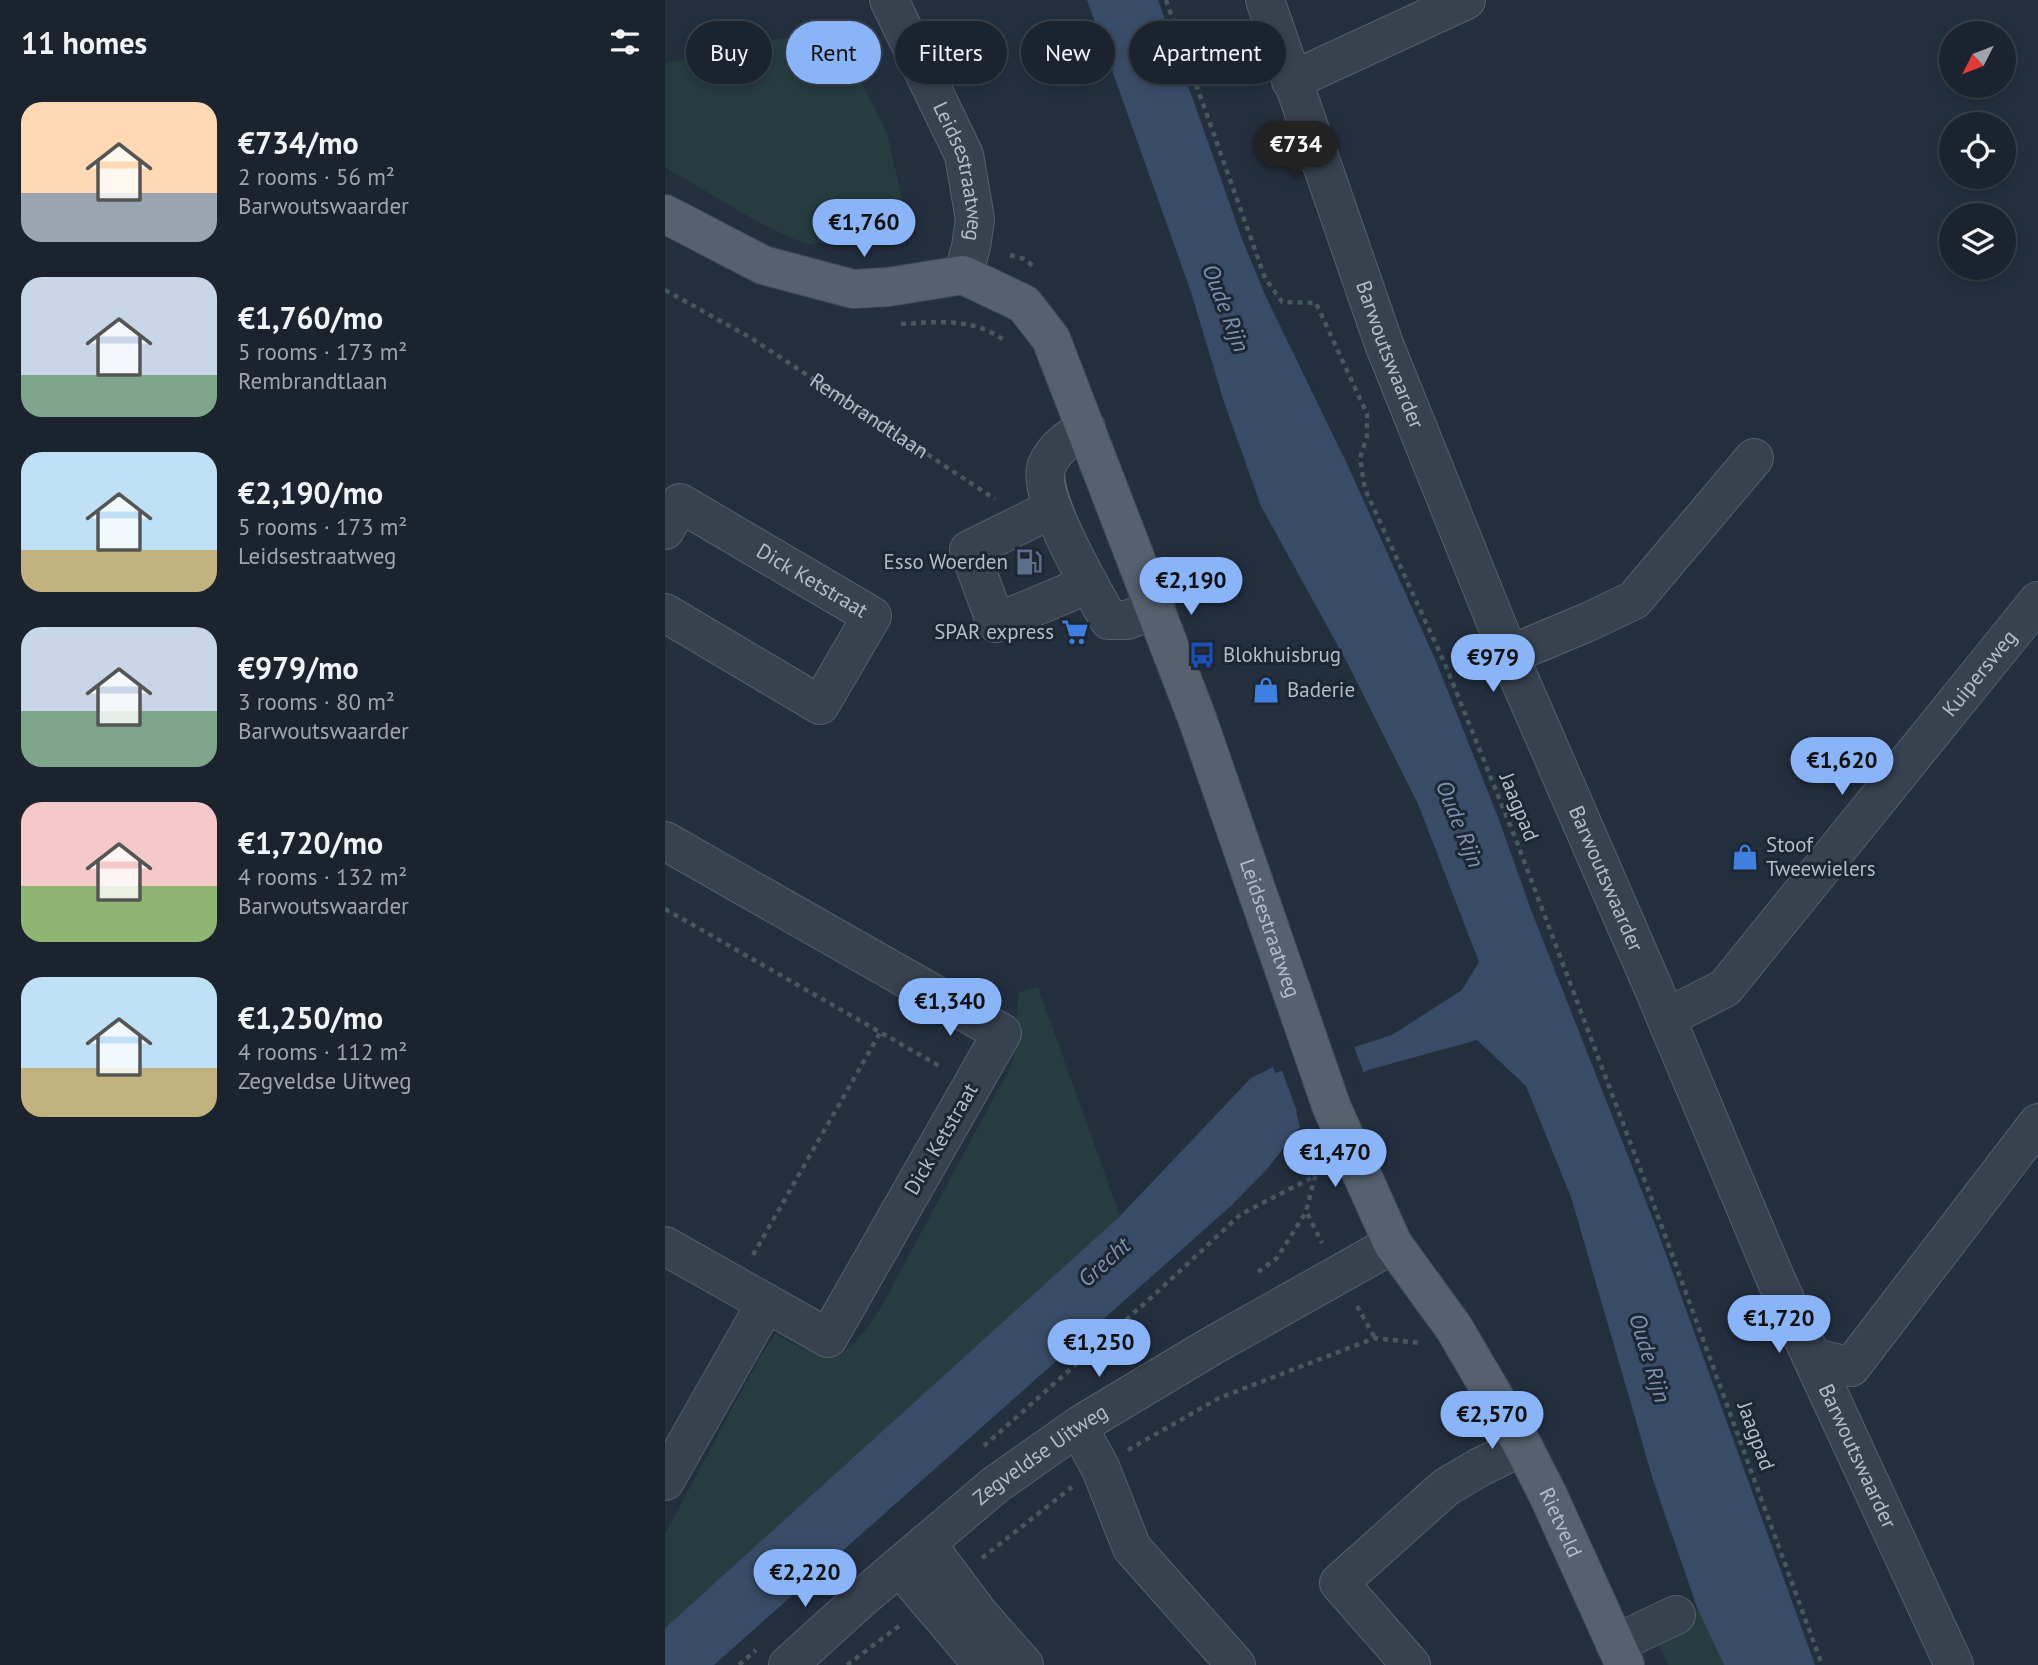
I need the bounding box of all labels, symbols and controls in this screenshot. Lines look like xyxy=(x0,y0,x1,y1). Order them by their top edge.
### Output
chip: Buy xyxy=(686,21,772,84)
chip: Rent xyxy=(786,21,881,84)
chip: Filters xyxy=(895,21,1007,84)
chip: New xyxy=(1021,21,1115,84)
chip: Apartment xyxy=(1129,21,1286,84)
north arrow xyxy=(1939,21,2016,98)
map controls xyxy=(1939,21,2016,280)
text: 11 homes xyxy=(21,23,147,62)
icon: filters xyxy=(606,23,644,61)
street label: Leidsestraatweg xyxy=(927,97,989,243)
button: locate xyxy=(1939,112,2016,189)
pin: €734 xyxy=(1255,122,1337,181)
text: €734/mo xyxy=(238,123,359,162)
text: €734 xyxy=(1270,129,1322,158)
icon: home xyxy=(77,130,161,214)
text: 2 rooms · 56 m² xyxy=(238,162,395,191)
text: Barwoutswaarder xyxy=(238,191,409,220)
pin: €1,760 xyxy=(807,200,921,259)
button: layers xyxy=(1939,203,2016,280)
text: €1,760 xyxy=(828,207,900,236)
water label: Oude Rijn xyxy=(1197,260,1256,356)
street label: Barwoutswaarder xyxy=(1350,277,1431,432)
text: €1,760/mo xyxy=(238,298,383,337)
icon: home xyxy=(77,305,161,389)
text: 5 rooms · 173 m² xyxy=(238,337,407,366)
text: Rembrandtlaan xyxy=(238,366,387,395)
street label: Rembrandtlaan xyxy=(805,367,934,464)
text: €2,190/mo xyxy=(238,473,383,512)
icon: home xyxy=(77,480,161,564)
text: 5 rooms · 173 m² xyxy=(238,512,407,541)
street label: Dick Ketstraat xyxy=(752,537,873,623)
text: Leidsestraatweg xyxy=(238,541,396,570)
fuel station icon: Esso Woerden xyxy=(1014,547,1044,577)
place label: Esso Woerden xyxy=(884,548,1008,575)
pin: €2,190 xyxy=(1134,558,1248,617)
text: €2,190 xyxy=(1155,565,1227,594)
supermarket icon: SPAR express xyxy=(1060,617,1090,647)
place label: SPAR express xyxy=(934,618,1054,645)
street label: Kuipersweg xyxy=(1936,624,2022,722)
pin: €979 xyxy=(1452,634,1534,694)
bus stop icon: Blokhuisbrug xyxy=(1187,640,1217,670)
place label: Blokhuisbrug xyxy=(1223,641,1341,668)
text: €979 xyxy=(1467,642,1519,671)
text: €979/mo xyxy=(238,648,359,687)
icon: home xyxy=(77,655,161,739)
shop icon: Baderie xyxy=(1251,675,1281,705)
place label: Baderie xyxy=(1287,676,1355,703)
text: 3 rooms · 80 m² xyxy=(238,687,395,716)
text: Barwoutswaarder xyxy=(238,716,409,745)
pin: €1,620 xyxy=(1785,738,1899,797)
text: €1,620 xyxy=(1806,745,1878,774)
street label: Jaagpad xyxy=(1493,768,1545,845)
water label: Oude Rijn xyxy=(1430,776,1491,872)
street label: Barwoutswaarder xyxy=(1563,801,1650,955)
text: €1,720/mo xyxy=(238,823,383,862)
icon: home xyxy=(77,830,161,914)
place label: Stoof Tweewielers xyxy=(1766,831,1876,882)
shop icon: Stoof Tweewielers xyxy=(1730,842,1760,872)
street label: Leidsestraatweg xyxy=(1234,855,1307,1001)
text: 4 rooms · 132 m² xyxy=(238,862,407,891)
text: Barwoutswaarder xyxy=(238,891,409,920)
pin: €1,340 xyxy=(893,978,1007,1038)
text: €1,340 xyxy=(914,986,986,1015)
text: €1,250/mo xyxy=(238,998,383,1037)
icon: home xyxy=(77,1005,161,1089)
text: 4 rooms · 112 m² xyxy=(238,1037,407,1066)
text: Zegveldse Uitweg xyxy=(238,1066,412,1095)
street label: Dick Ketstraat xyxy=(898,1078,983,1199)
pin: €1,470 xyxy=(1278,1130,1392,1189)
text: €1,470 xyxy=(1299,1137,1371,1166)
water label: Grecht xyxy=(1071,1229,1137,1293)
pin: €1,720 xyxy=(1722,1296,1836,1355)
text: €1,720 xyxy=(1743,1303,1815,1332)
water label: Oude Rijn xyxy=(1623,1310,1678,1406)
pin: €1,250 xyxy=(1042,1320,1156,1379)
text: €1,250 xyxy=(1063,1327,1135,1356)
street label: Barwoutswaarder xyxy=(1813,1379,1903,1533)
pin: €2,570 xyxy=(1435,1392,1549,1451)
street label: Jaagpad xyxy=(1731,1397,1781,1474)
street label: Zegveldse Uitweg xyxy=(967,1398,1112,1511)
text: €2,570 xyxy=(1456,1399,1528,1428)
street label: Rietveld xyxy=(1533,1483,1588,1562)
pin: €2,220 xyxy=(748,1550,862,1609)
text: €2,220 xyxy=(769,1557,841,1586)

